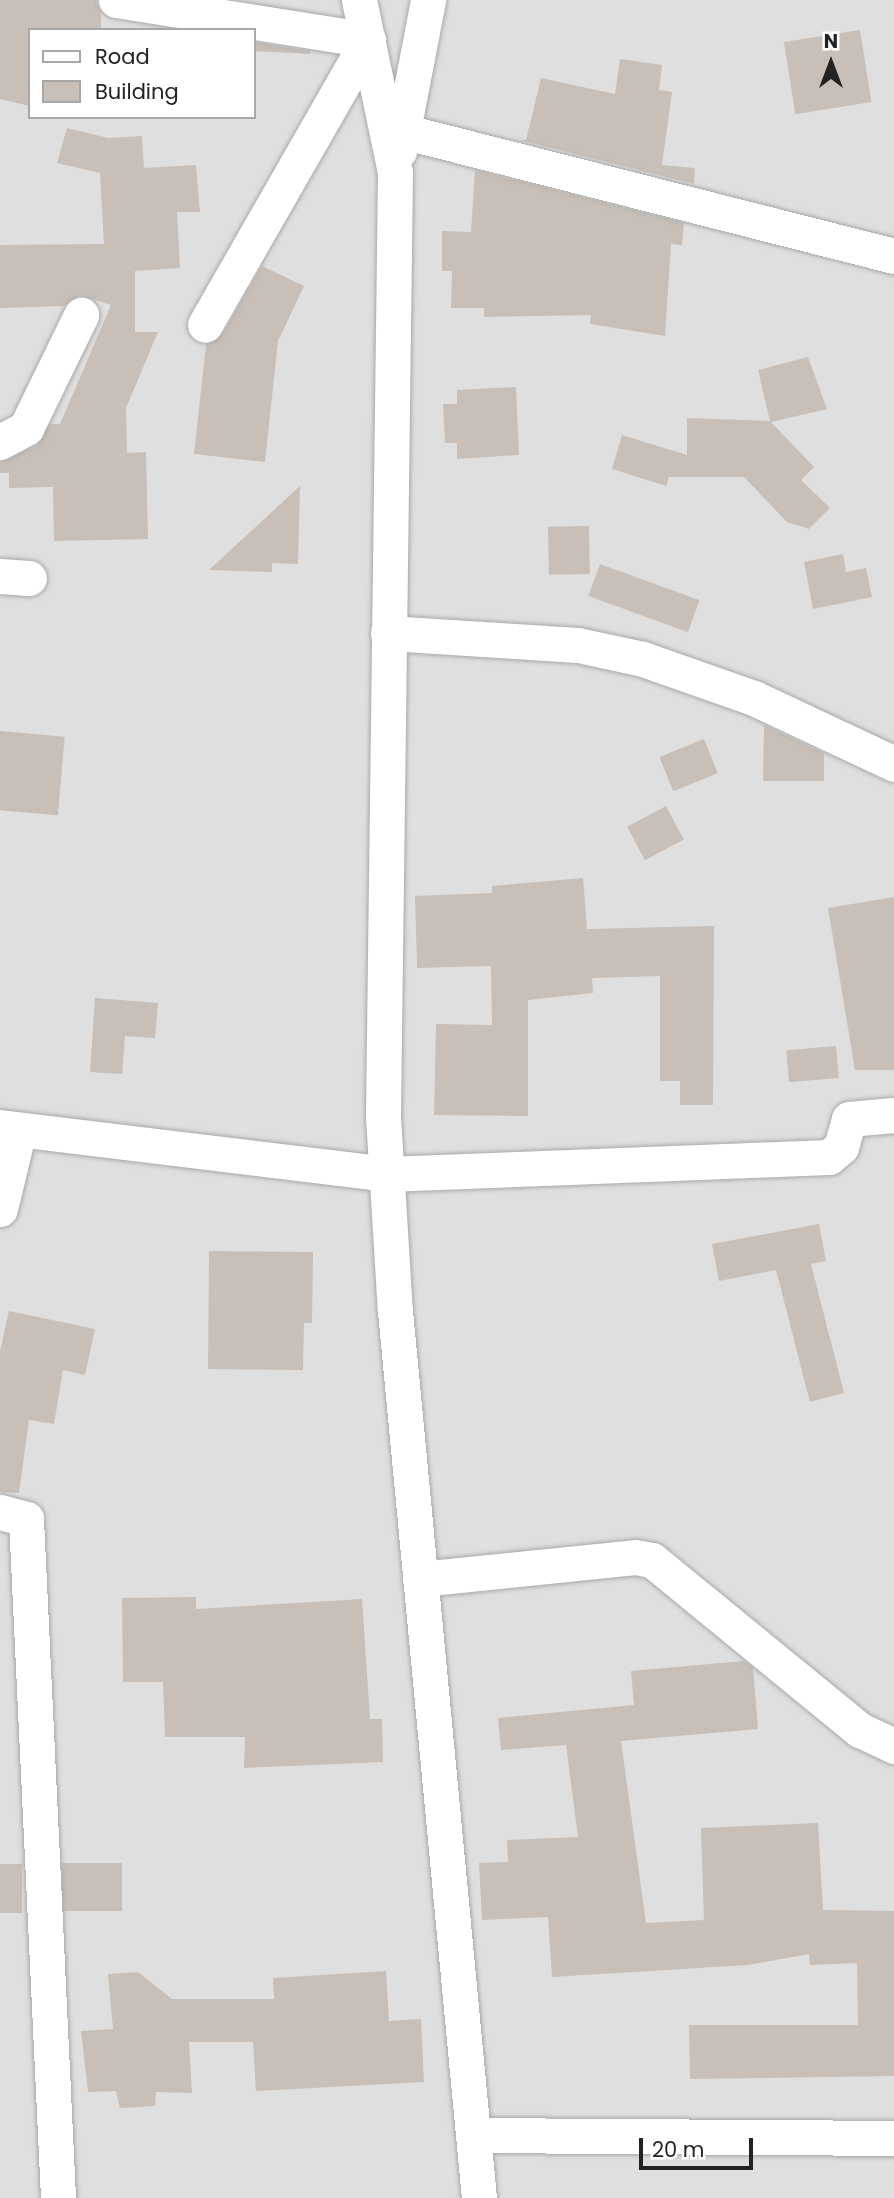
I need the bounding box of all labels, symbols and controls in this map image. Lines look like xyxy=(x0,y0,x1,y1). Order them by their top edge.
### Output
legend xyxy=(28,28,256,119)
north arrow xyxy=(796,28,866,98)
text: N xyxy=(824,28,838,55)
text: Road xyxy=(95,42,150,71)
text: Building xyxy=(95,77,179,106)
scale bar xyxy=(642,2124,756,2168)
text: 20 m xyxy=(652,2135,705,2164)

